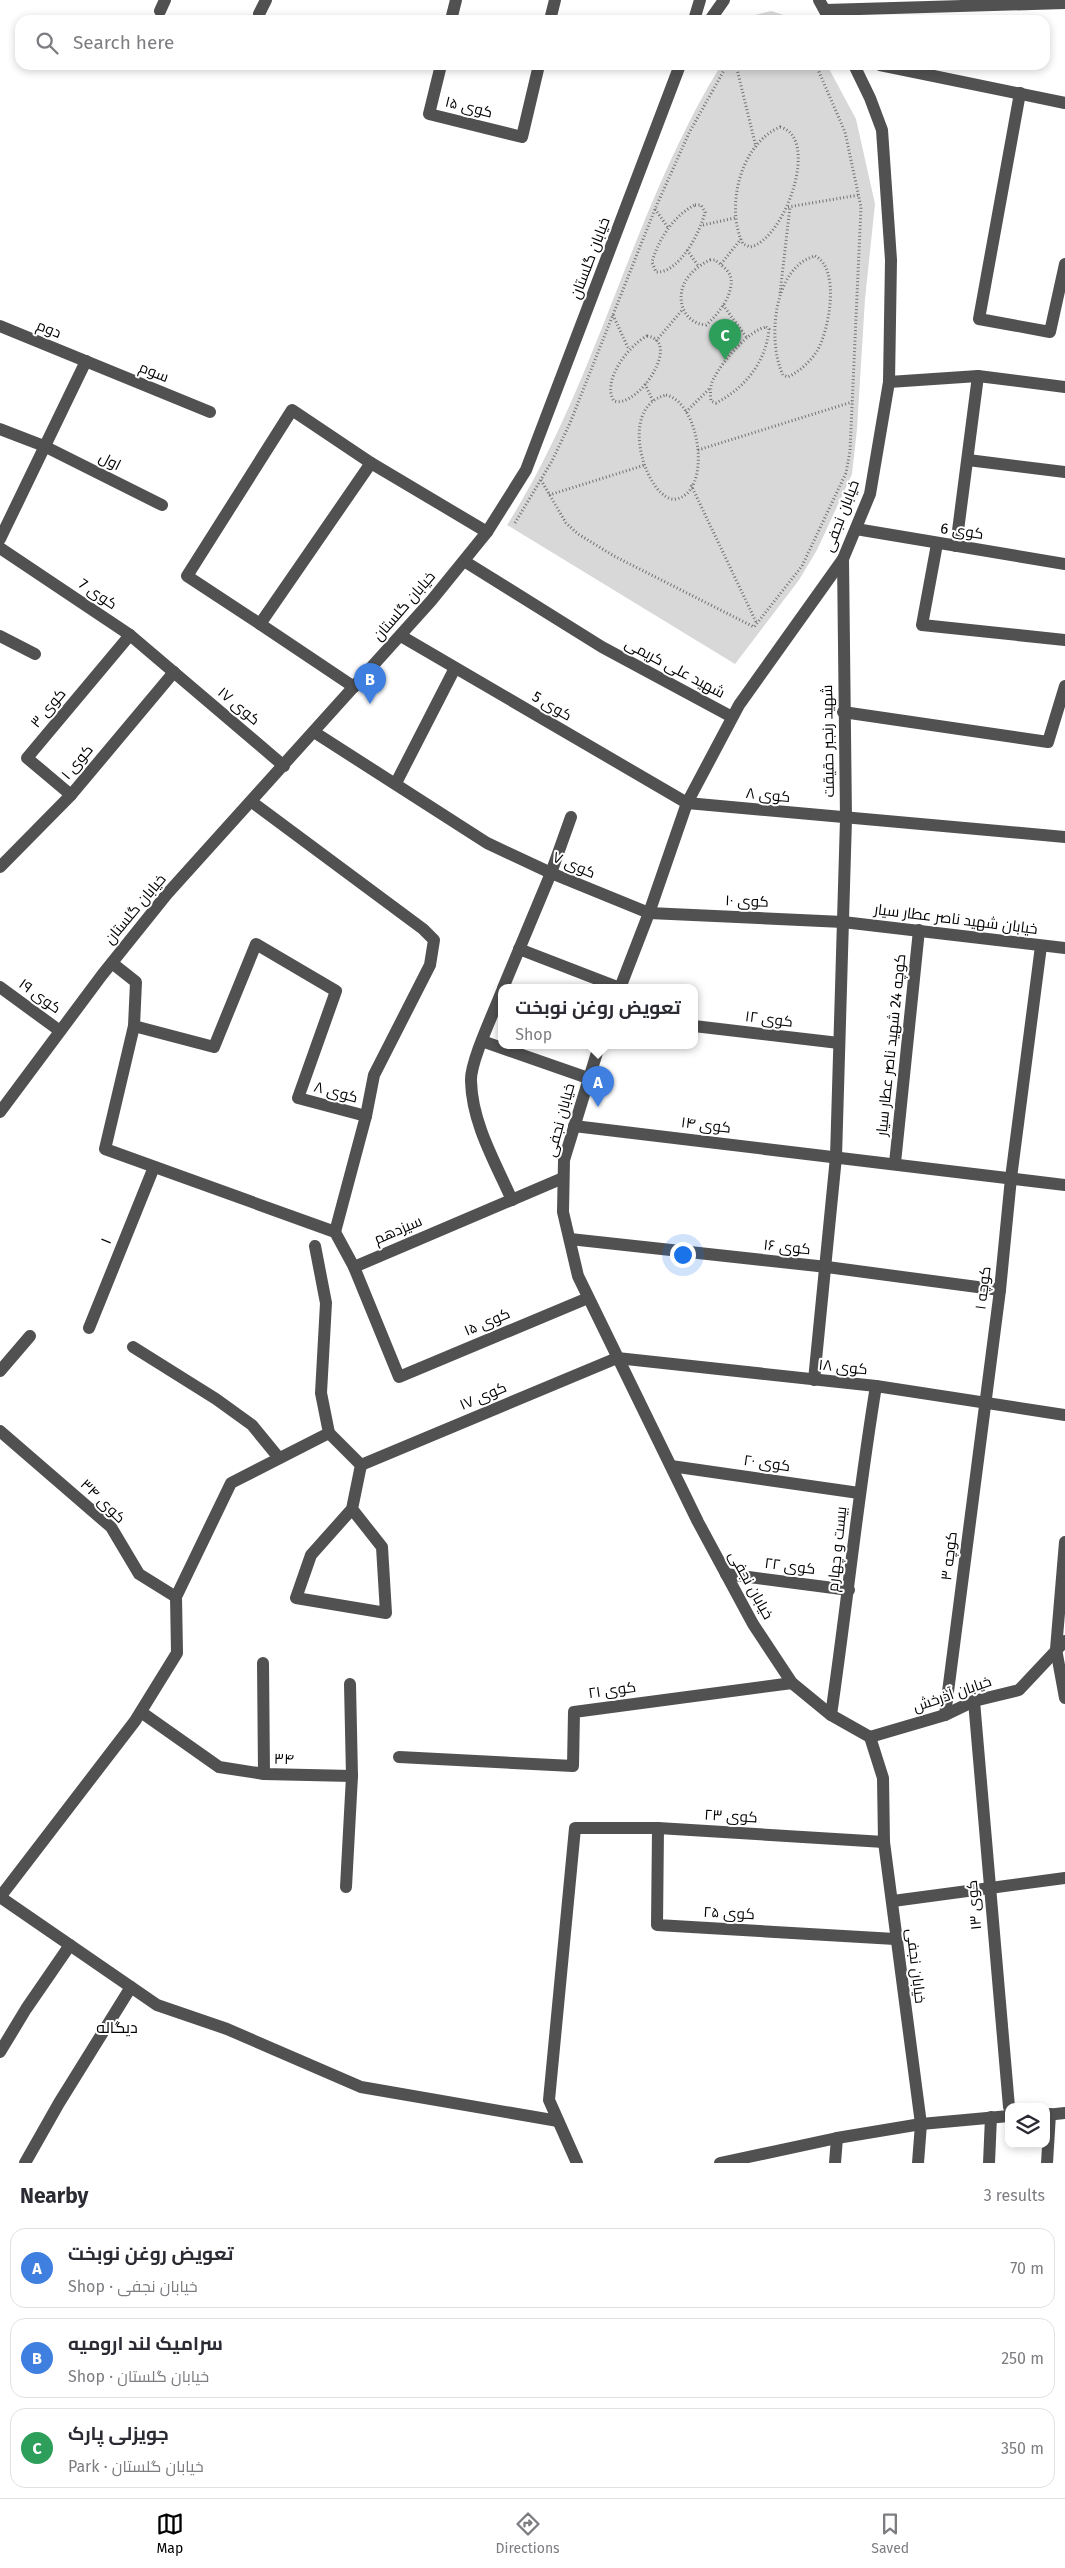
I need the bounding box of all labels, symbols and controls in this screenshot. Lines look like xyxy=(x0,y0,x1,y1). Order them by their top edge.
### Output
search box xyxy=(15,15,1050,70)
icon: search xyxy=(33,29,61,57)
text: Search here xyxy=(73,31,174,54)
street label: کوی ۱۵ xyxy=(443,92,495,123)
street label: خیابان گلستان xyxy=(566,215,615,302)
street label: دوم xyxy=(34,316,64,343)
pin: C xyxy=(709,319,741,360)
street label: سوم xyxy=(136,358,171,387)
street label: اول xyxy=(96,448,124,474)
street label: خیابان نجفی xyxy=(819,478,864,555)
street label: کوی 6 xyxy=(939,519,985,544)
street label: خیابان گلستان xyxy=(369,568,440,645)
street label: کوی 7 xyxy=(75,575,121,614)
street label: شهید علی کریمی xyxy=(621,634,728,703)
pin: B xyxy=(354,663,386,704)
street label: کوی ۱۷ xyxy=(214,683,264,730)
street label: شهید رنجبر حقیقت xyxy=(818,684,839,798)
street label: کوی ۳ xyxy=(26,685,70,732)
street label: کوی 5 xyxy=(528,687,575,725)
street label: کوی ۱ xyxy=(57,741,98,784)
street label: کوی ۸ xyxy=(745,784,791,807)
street label: کوی ۷ xyxy=(549,848,598,883)
street label: خیابان گلستان xyxy=(100,870,170,948)
street label: کوی ۱۰ xyxy=(725,891,769,912)
street label: خیابان شهید ناصر عطار سیار xyxy=(872,900,1039,939)
street label: کوچه 24 شهید ناصر عطار سیار xyxy=(872,953,911,1138)
street label: کوی ۱۹ xyxy=(15,975,65,1018)
popup xyxy=(498,984,698,1049)
text: تعویض روغن نوبخت xyxy=(515,996,681,1019)
street label: کوی ۱۲ xyxy=(744,1007,794,1032)
text: Shop xyxy=(515,1025,552,1044)
pin: A xyxy=(582,1066,614,1107)
street label: کوی ۸ xyxy=(312,1078,360,1107)
street label: خیابان نجفی xyxy=(542,1081,579,1159)
street label: کوی ۱۴ xyxy=(680,1113,732,1138)
street label: سیزدهم xyxy=(371,1212,425,1249)
street label: ۱ xyxy=(97,1235,115,1247)
street label: کوی ۱۶ xyxy=(762,1236,811,1259)
your location xyxy=(670,1242,696,1268)
street label: کوچه ۱ xyxy=(971,1265,996,1311)
street label: کوی ۱۵ xyxy=(461,1304,513,1341)
street label: کوی ۱۸ xyxy=(817,1355,869,1380)
street label: کوی ۱۷ xyxy=(457,1378,510,1415)
street label: کوی ۲۰ xyxy=(742,1451,792,1476)
street label: کوی ۳۴ xyxy=(76,1475,129,1527)
street label: بیست و چهارم xyxy=(824,1505,851,1593)
street label: کوچه ۳ xyxy=(937,1531,962,1582)
street label: خیابان نجفی xyxy=(724,1548,777,1623)
street label: کوی ۲۲ xyxy=(763,1554,817,1579)
street label: خیابان آذرخش xyxy=(910,1672,994,1717)
street label: کوی ۲۱ xyxy=(587,1678,637,1703)
street label: ۳۴ xyxy=(274,1750,294,1768)
street label: کوی ۲۳ xyxy=(704,1806,758,1827)
street label: کوی ۱۳ xyxy=(963,1879,986,1931)
street label: کوی ۲۵ xyxy=(703,1903,755,1924)
street label: خیابان نجفی xyxy=(901,1927,930,2005)
district label: دیگاله xyxy=(96,2018,138,2037)
map controls xyxy=(1005,2103,1050,2148)
button: layers xyxy=(1005,2103,1050,2148)
text: Nearby xyxy=(20,2183,88,2209)
text: 3 results xyxy=(984,2186,1045,2205)
text: تعویض روغن نوبخت xyxy=(68,2242,234,2265)
text: A xyxy=(32,2259,42,2278)
text: 70 m xyxy=(1010,2259,1044,2278)
text: Shop · خیابان نجفی xyxy=(68,2277,198,2296)
text: سرامیک لند ارومیه xyxy=(68,2332,223,2355)
text: B xyxy=(32,2349,42,2368)
text: 250 m xyxy=(1001,2349,1044,2368)
text: Shop · خیابان گلستان xyxy=(68,2367,209,2386)
text: جویزلی پارک xyxy=(68,2422,169,2445)
text: C xyxy=(32,2439,42,2458)
text: 350 m xyxy=(1001,2439,1044,2458)
text: Park · خیابان گلستان xyxy=(68,2457,204,2476)
tab: Map xyxy=(156,2510,184,2557)
tab: Directions xyxy=(495,2510,560,2557)
tab: Saved xyxy=(871,2510,909,2557)

